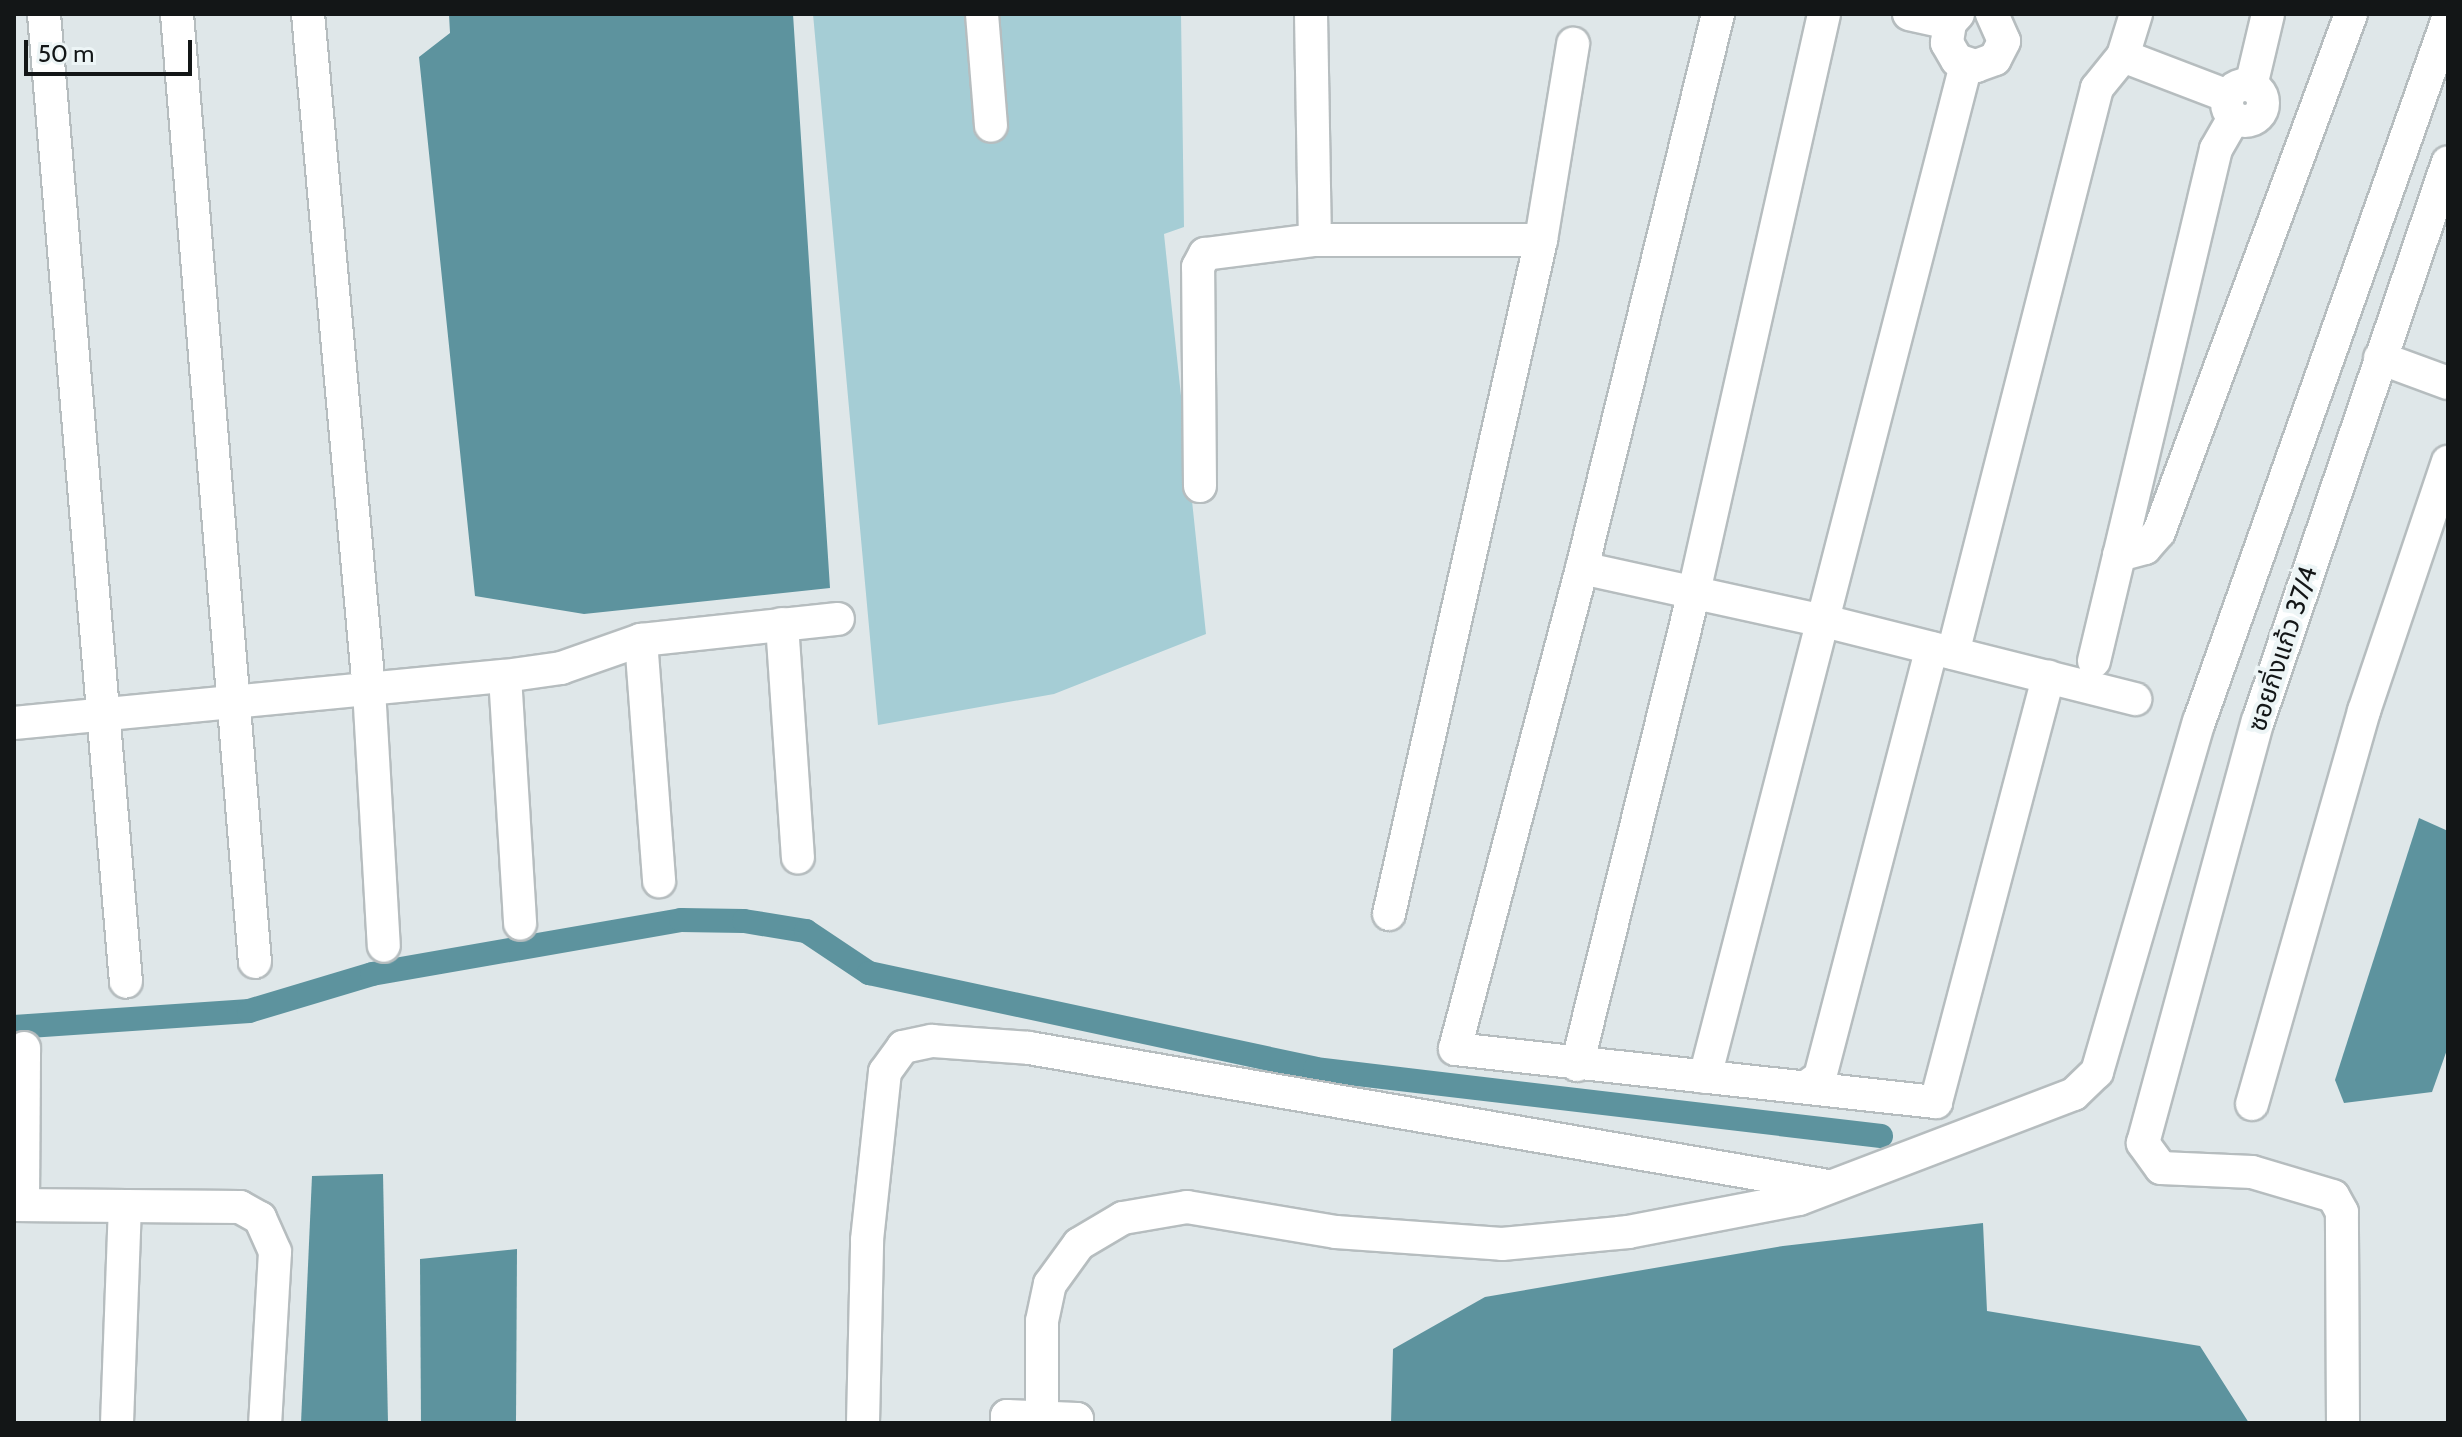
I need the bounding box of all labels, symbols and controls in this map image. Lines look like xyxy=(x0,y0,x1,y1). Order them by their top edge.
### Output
scale bar xyxy=(28,24,196,74)
text: 50 m xyxy=(38,39,94,68)
street label: ซอยกิ่งแก้ว 37/4 xyxy=(2242,563,2324,735)

